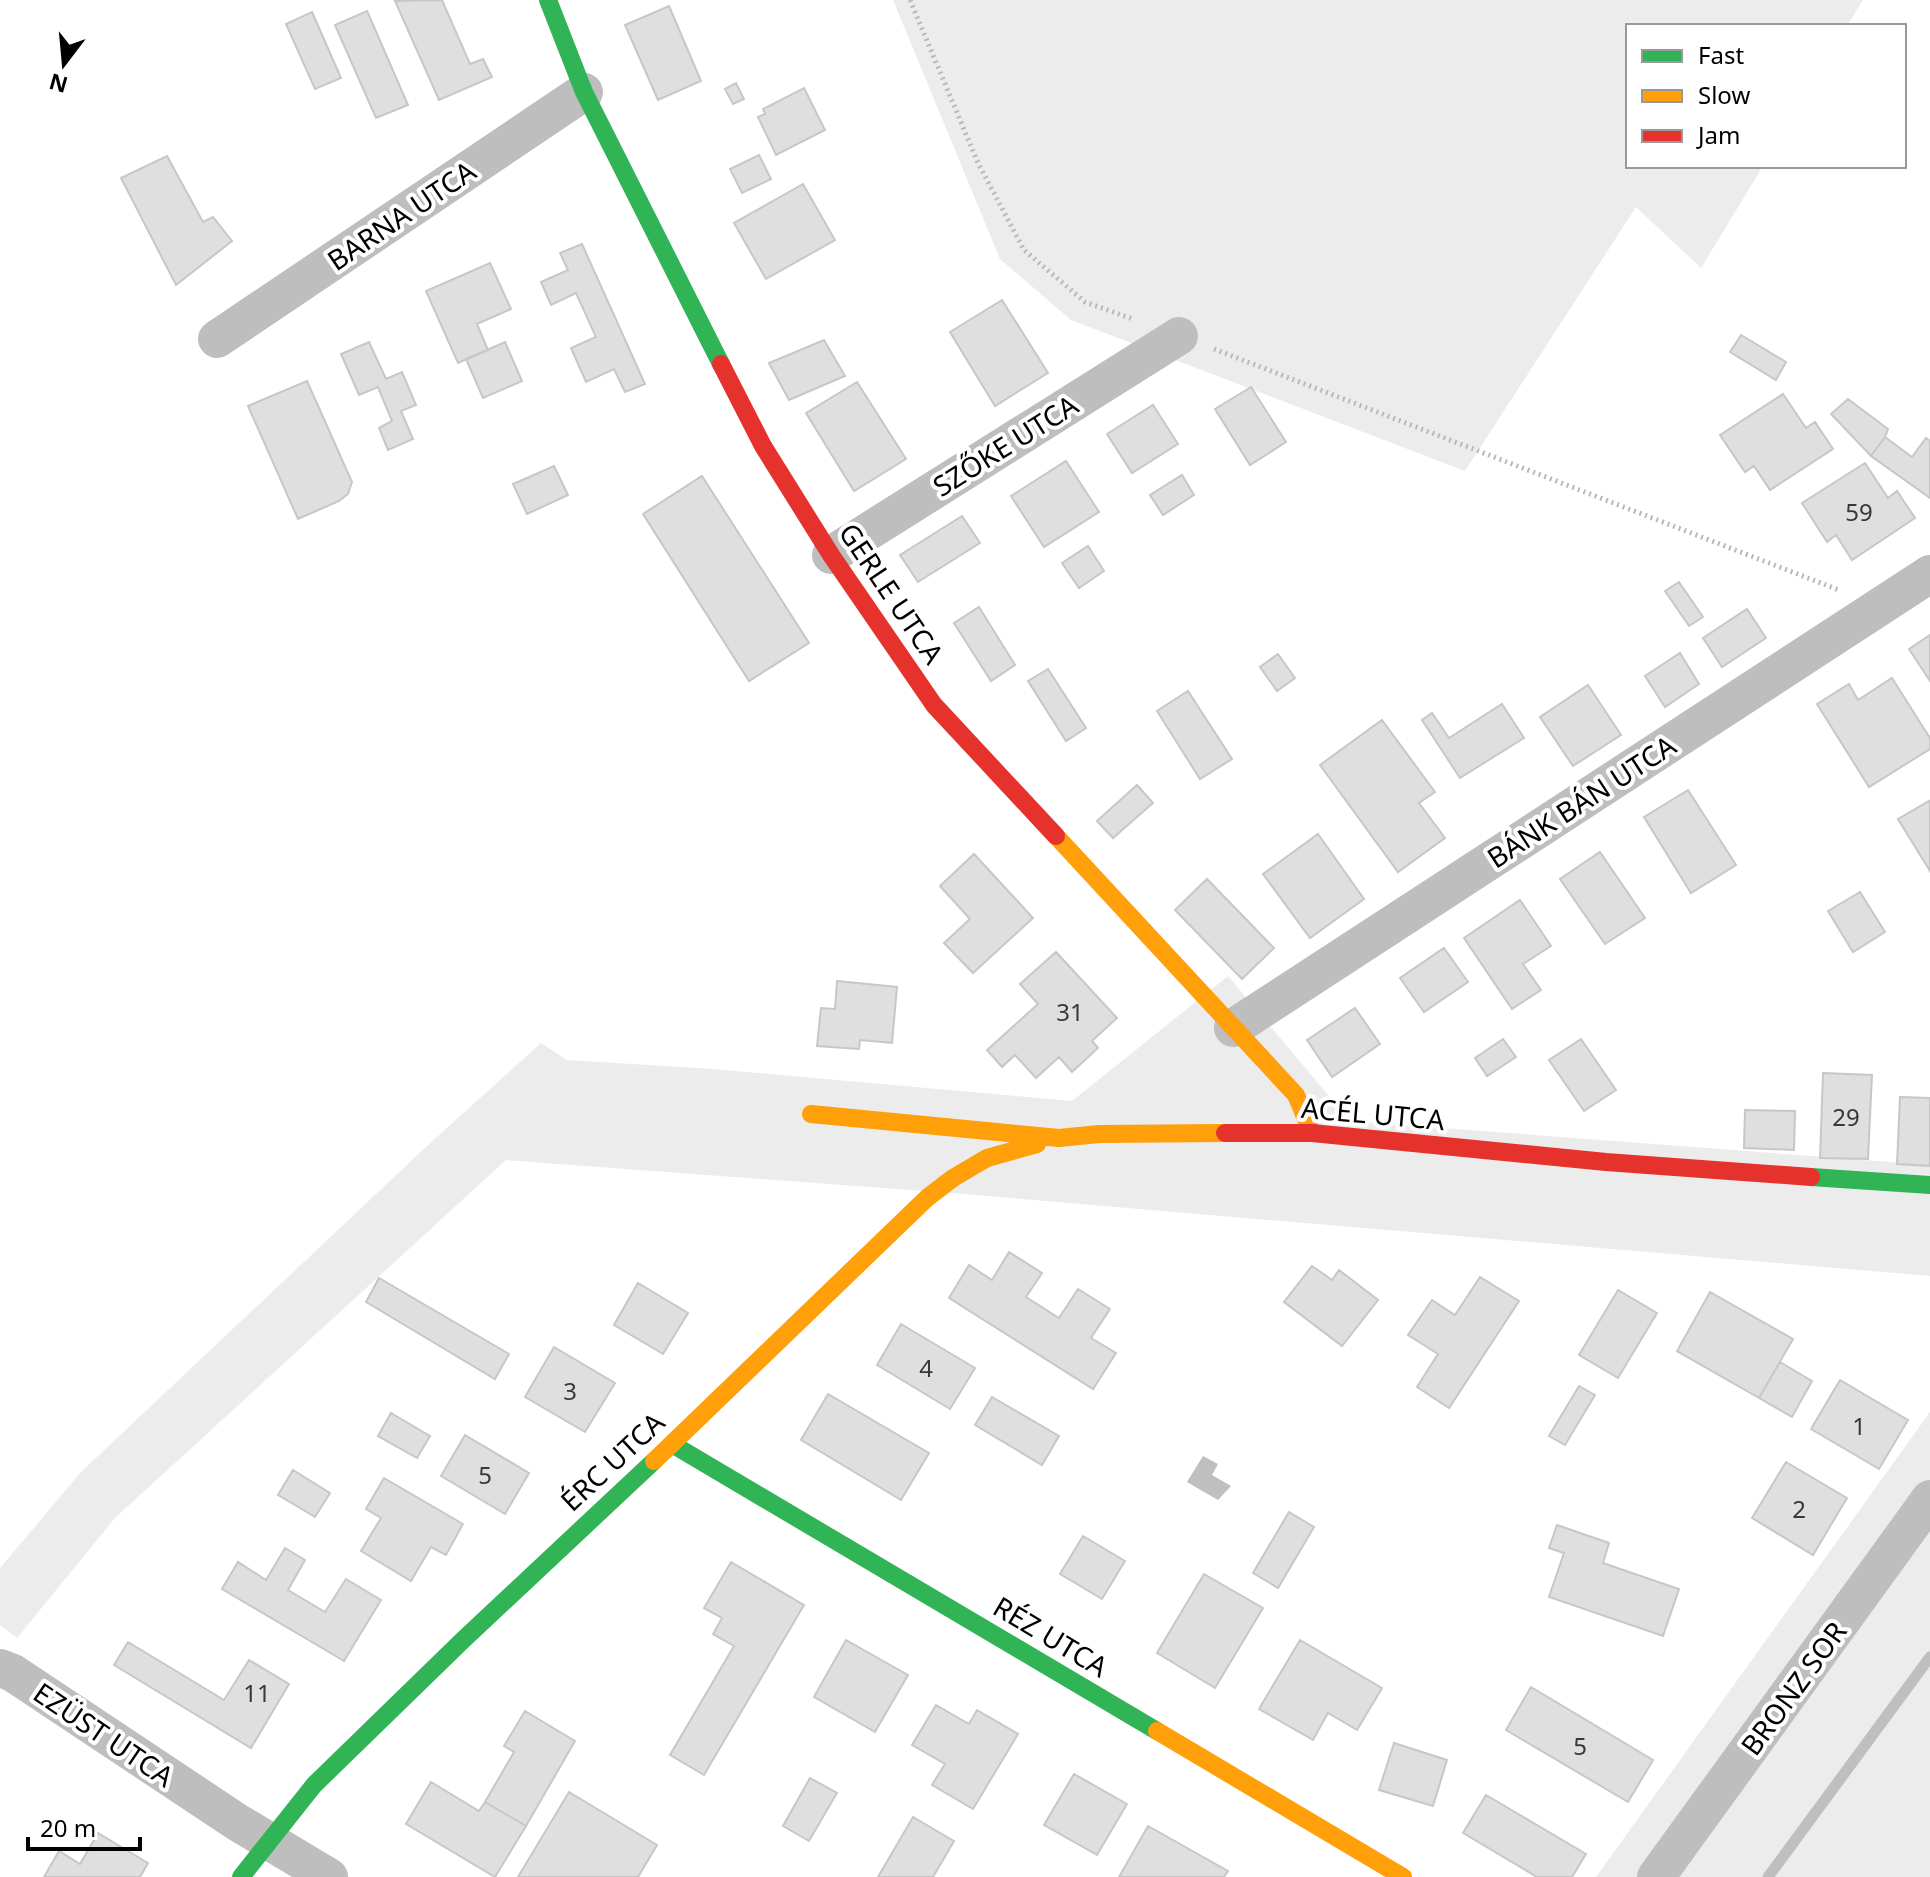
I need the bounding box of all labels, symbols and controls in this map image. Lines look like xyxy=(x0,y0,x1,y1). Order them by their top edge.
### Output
north arrow xyxy=(24,24,104,104)
legend xyxy=(1626,24,1906,168)
text: Fast xyxy=(1698,38,1744,71)
text: N xyxy=(45,67,71,101)
text: Slow xyxy=(1698,78,1750,111)
text: Jam xyxy=(1696,118,1740,151)
street label: BARNA UTCA xyxy=(319,151,483,279)
street label: SZŐKE UTCA xyxy=(925,385,1085,505)
house number: 59 xyxy=(1845,495,1873,528)
street label: GERLE UTCA xyxy=(831,515,953,671)
street label: BÁNK BÁN UTCA xyxy=(1479,726,1683,876)
house number: 31 xyxy=(1056,995,1084,1028)
street label: ACÉL UTCA xyxy=(1300,1088,1446,1138)
house number: 29 xyxy=(1832,1100,1860,1133)
house number: 4 xyxy=(919,1351,933,1384)
house number: 3 xyxy=(563,1374,577,1407)
street label: ÉRC UTCA xyxy=(552,1403,672,1519)
house number: 1 xyxy=(1852,1409,1866,1442)
house number: 5 xyxy=(478,1458,492,1491)
house number: 2 xyxy=(1792,1492,1806,1525)
street label: RÉZ UTCA xyxy=(987,1587,1115,1685)
street label: BRONZ SOR xyxy=(1732,1613,1854,1763)
street label: EZÜST UTCA xyxy=(26,1673,182,1795)
house number: 11 xyxy=(243,1676,271,1709)
house number: 5 xyxy=(1573,1729,1587,1762)
scale bar xyxy=(28,1801,140,1851)
text: 20 m xyxy=(40,1811,96,1844)

